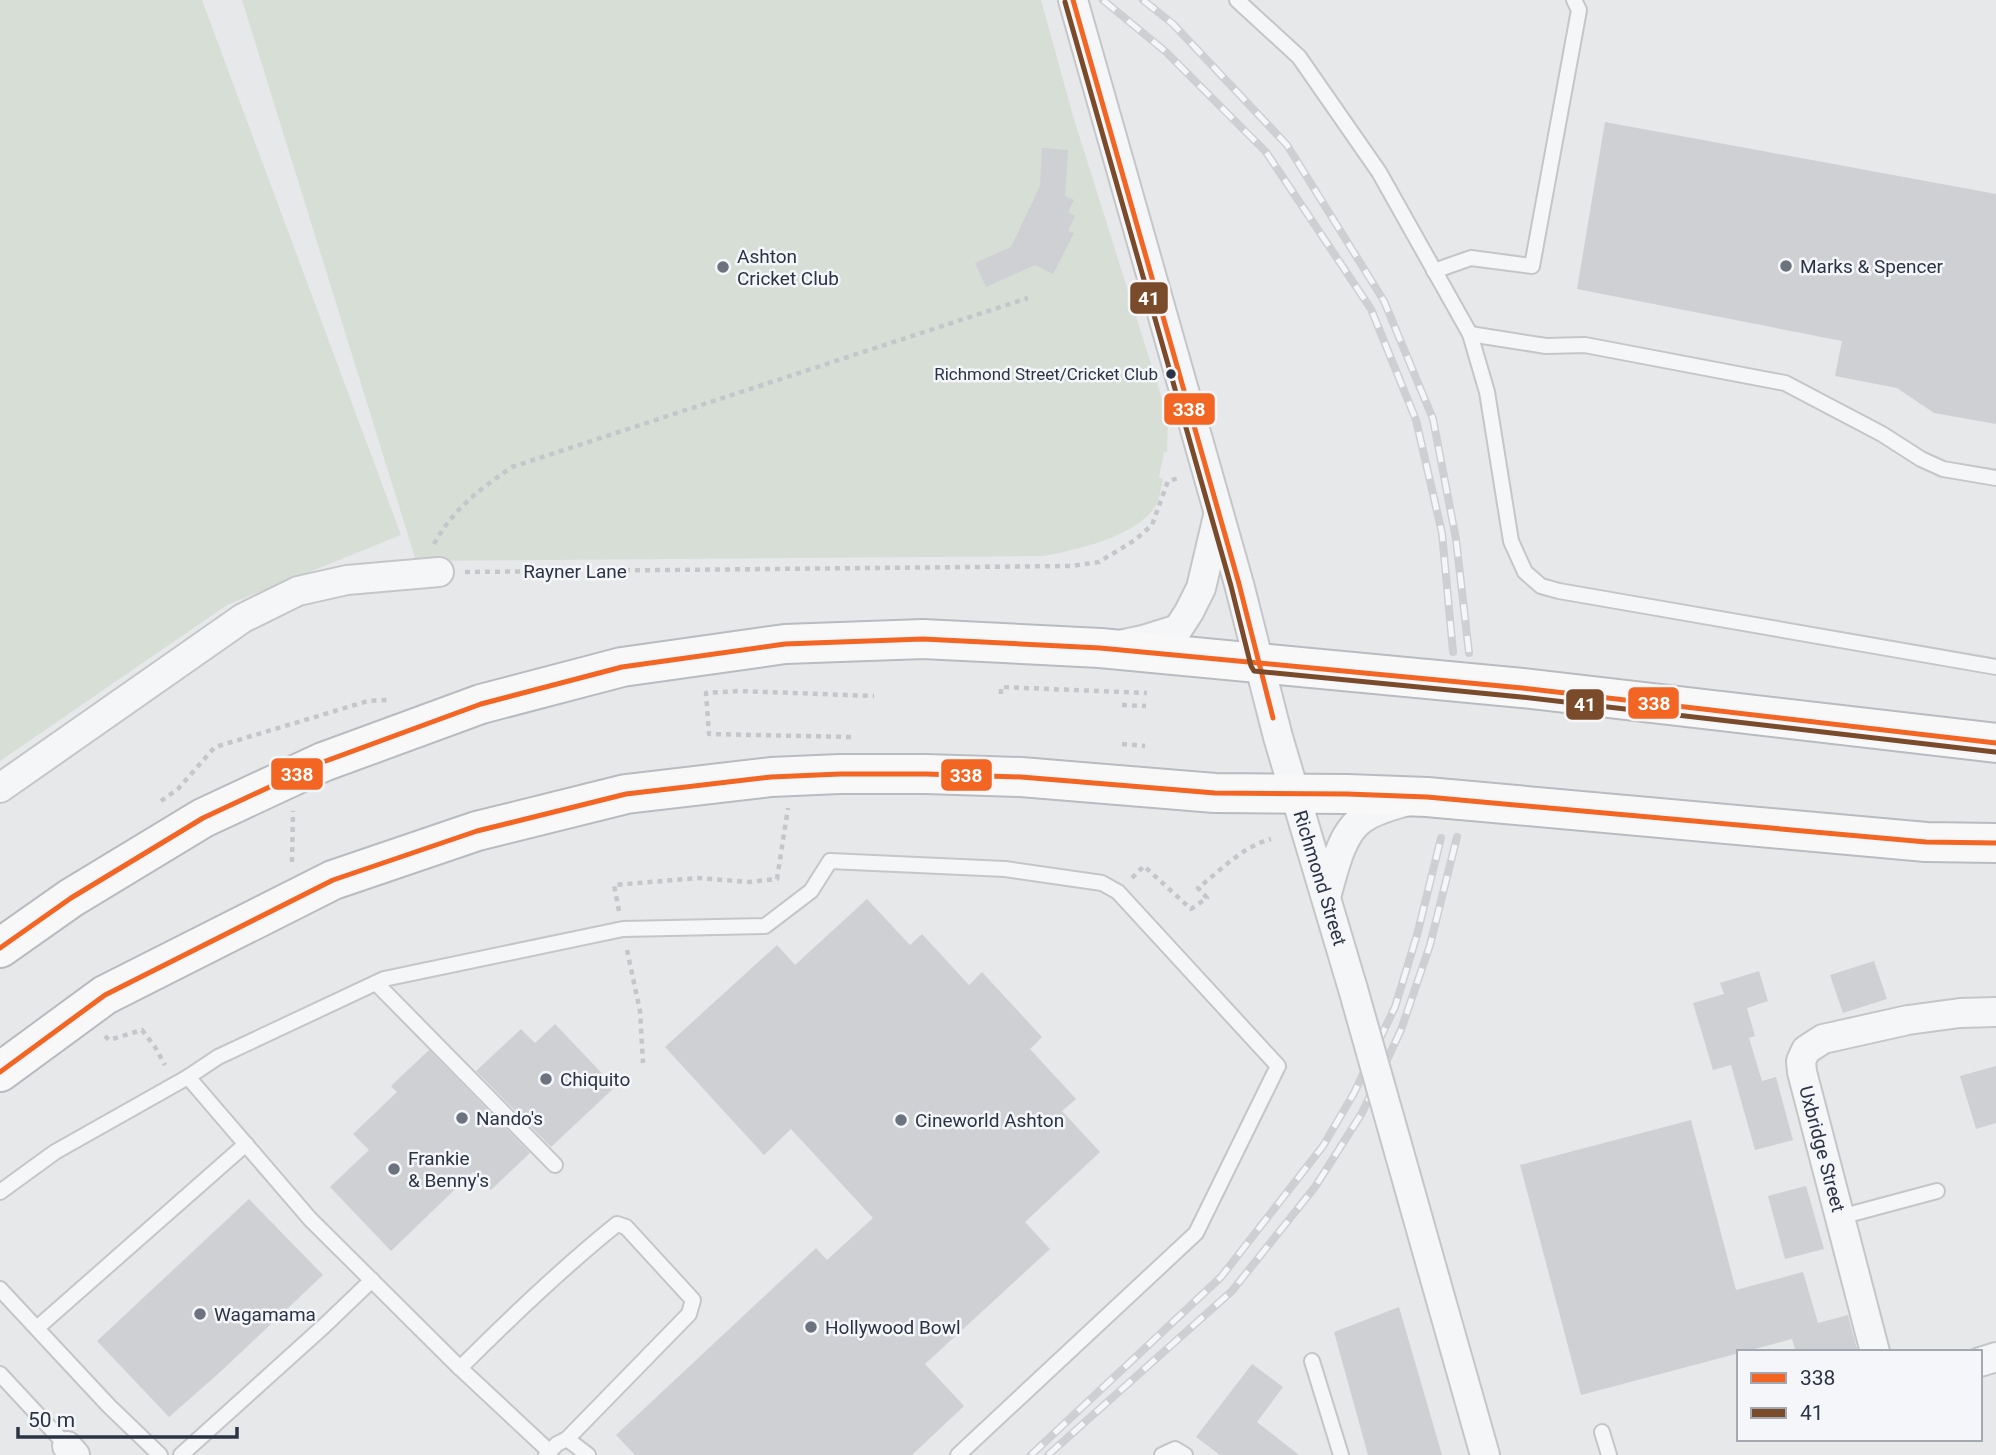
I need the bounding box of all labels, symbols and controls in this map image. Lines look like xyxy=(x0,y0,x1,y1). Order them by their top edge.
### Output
place label: Ashton Cricket Club xyxy=(737,245,839,290)
place label: Marks & Spencer xyxy=(1800,255,1944,278)
marker: Marks & Spencer xyxy=(1778,258,1794,274)
marker: Ashton Cricket Club xyxy=(715,259,731,275)
line badge: 41 xyxy=(1129,281,1169,315)
text: 41 xyxy=(1138,287,1160,310)
place label: Richmond Street/Cricket Club xyxy=(934,364,1158,384)
marker: Richmond Street/Cricket Club xyxy=(1164,367,1178,381)
line badge: 338 xyxy=(1163,392,1216,426)
text: 338 xyxy=(1173,398,1205,421)
street label: Rayner Lane xyxy=(523,560,627,583)
line badge: 338 xyxy=(1627,686,1680,720)
line badge: 41 xyxy=(1565,688,1605,721)
text: 338 xyxy=(1638,692,1670,715)
text: 41 xyxy=(1574,693,1596,716)
line badge: 338 xyxy=(270,757,324,791)
line badge: 338 xyxy=(940,758,993,792)
text: 338 xyxy=(281,763,313,786)
text: 338 xyxy=(950,764,982,787)
street label: Richmond Street xyxy=(1288,808,1352,948)
place label: Chiquito xyxy=(560,1068,630,1091)
marker: Chiquito xyxy=(538,1071,554,1087)
street label: Uxbridge Street xyxy=(1794,1083,1850,1215)
place label: Nando's xyxy=(476,1107,543,1130)
place label: Cineworld Ashton xyxy=(915,1109,1064,1132)
marker: Nando's xyxy=(454,1110,470,1126)
marker: Cineworld Ashton xyxy=(893,1112,909,1128)
place label: Frankie & Benny's xyxy=(408,1147,489,1192)
marker: Frankie & Benny's xyxy=(386,1161,402,1177)
place label: Wagamama xyxy=(214,1303,316,1326)
marker: Wagamama xyxy=(192,1306,208,1322)
place label: Hollywood Bowl xyxy=(825,1316,961,1339)
marker: Hollywood Bowl xyxy=(803,1319,819,1335)
legend xyxy=(1737,1350,1982,1441)
text: 338 xyxy=(1800,1366,1835,1390)
scale bar xyxy=(18,1396,236,1440)
text: 41 xyxy=(1800,1401,1824,1425)
text: 50 m xyxy=(28,1408,75,1432)

